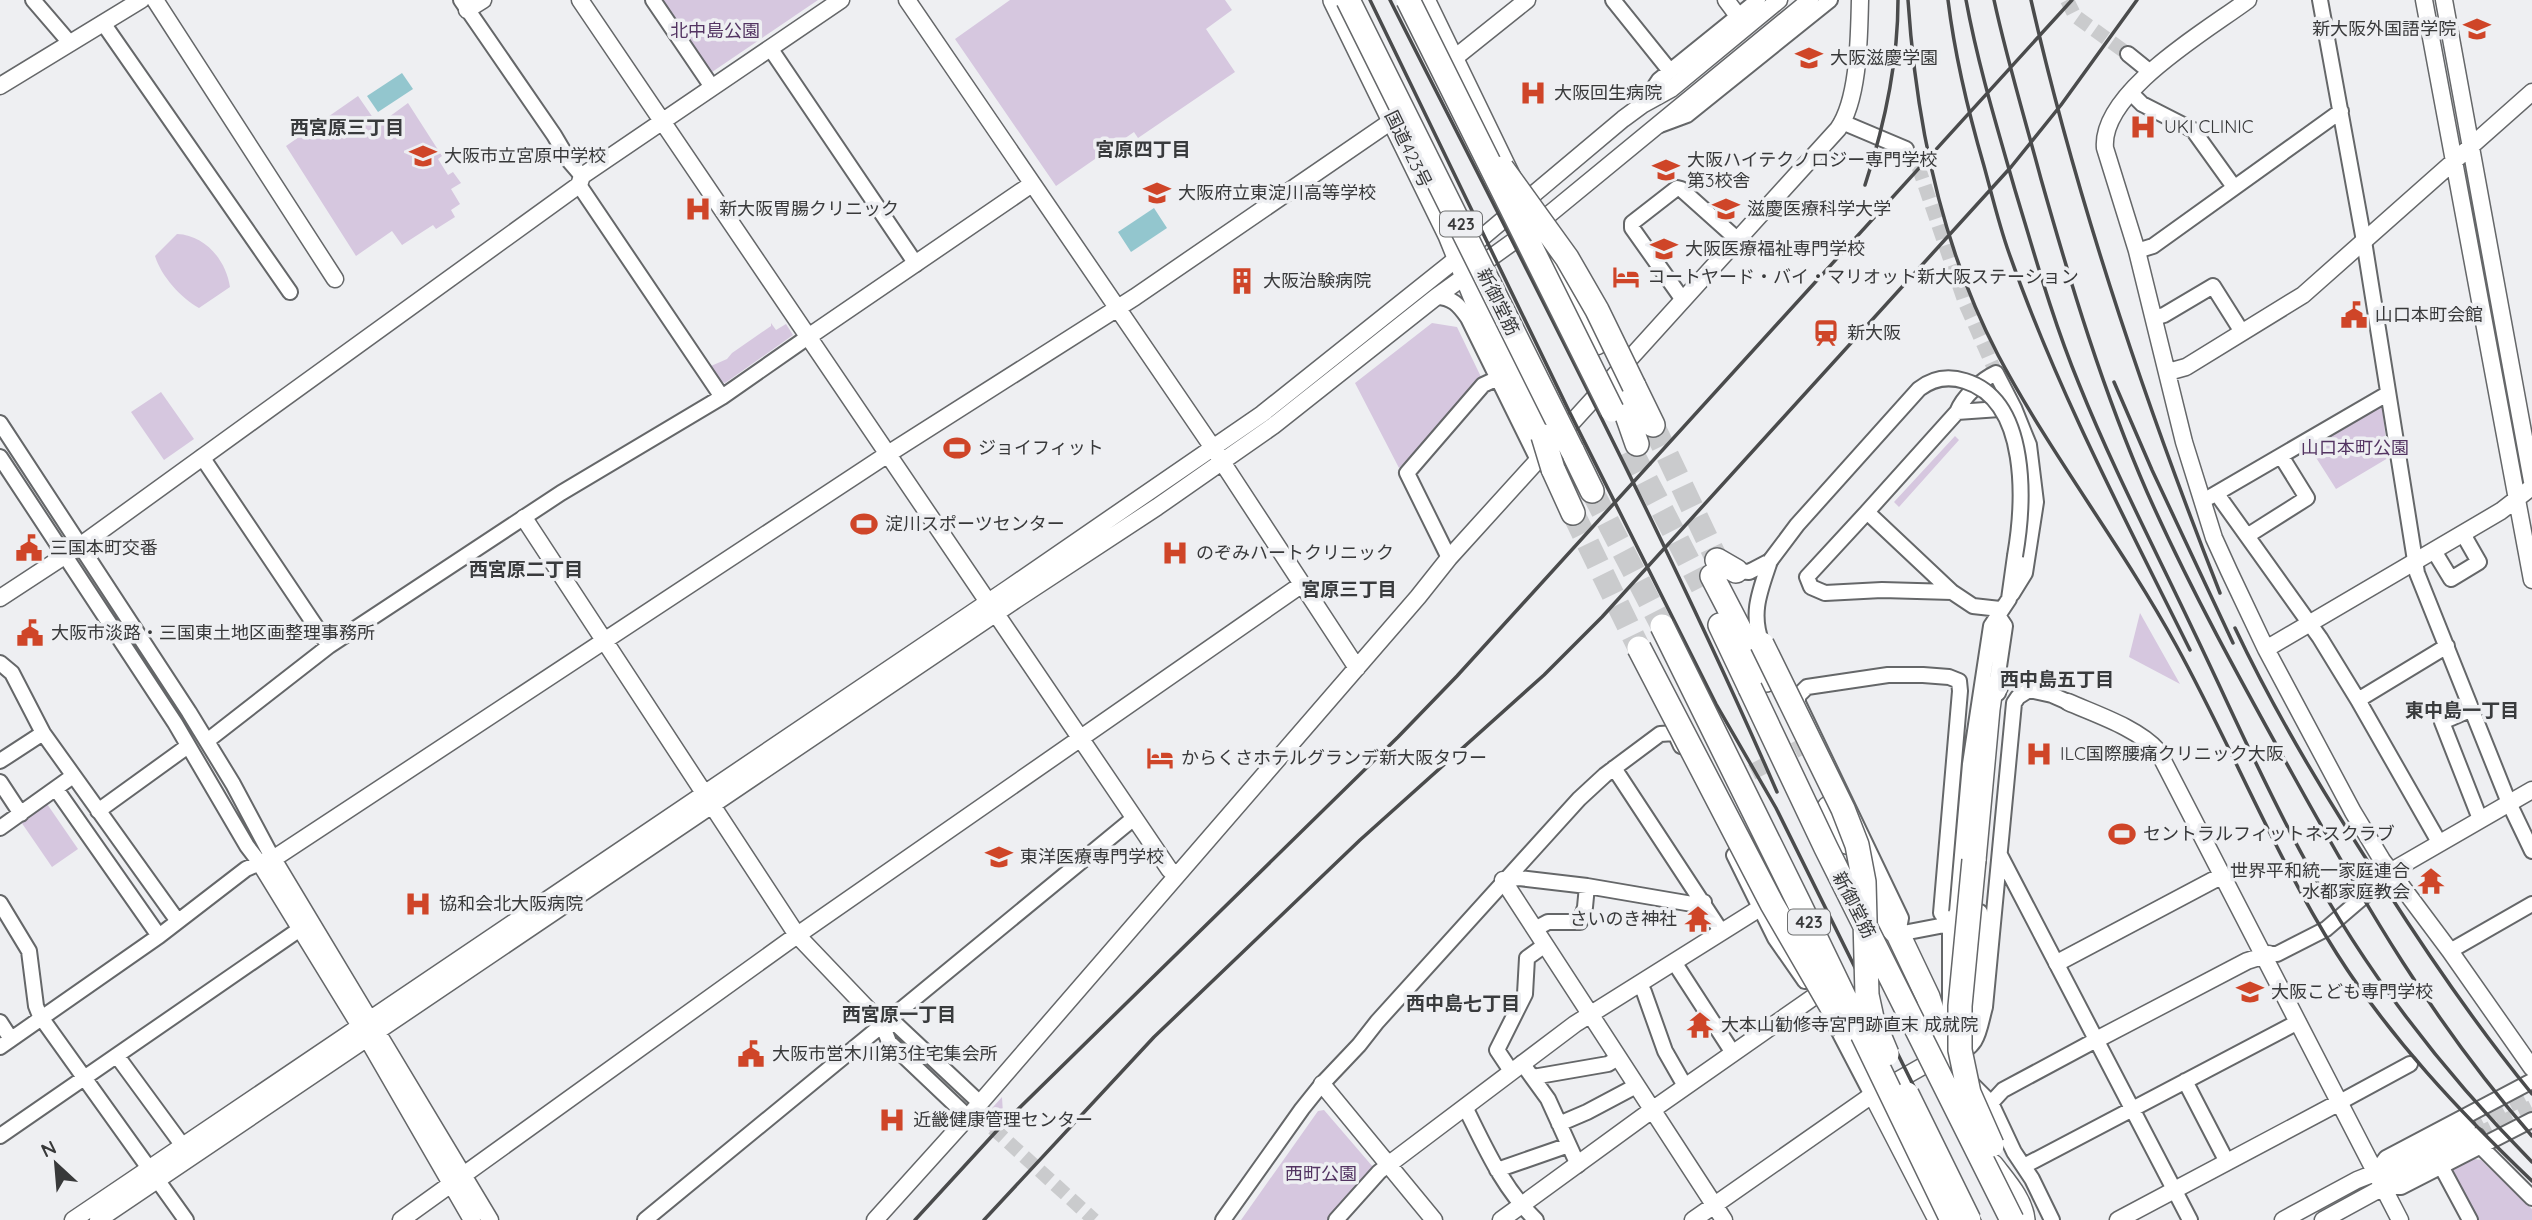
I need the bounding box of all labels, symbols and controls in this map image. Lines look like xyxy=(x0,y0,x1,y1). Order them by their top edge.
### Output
school or university icon: 新大阪外国語学院 xyxy=(2462,14,2492,44)
place label: 新大阪外国語学院 xyxy=(2312,17,2456,40)
park label: 北中島公園 xyxy=(670,19,760,42)
school or university icon: 大阪滋慶学園 xyxy=(1794,43,1824,73)
place label: 大阪滋慶学園 xyxy=(1830,46,1938,69)
hospital icon: 大阪回生病院 xyxy=(1518,78,1548,108)
place label: 大阪回生病院 xyxy=(1554,81,1662,104)
street label: 国道423号 xyxy=(1380,106,1437,191)
hospital icon: UKI CLINIC xyxy=(2128,112,2158,142)
district label: 西宮原三丁目 xyxy=(290,115,404,139)
place label: UKI CLINIC xyxy=(2164,115,2254,138)
district label: 宮原四丁目 xyxy=(1095,137,1191,161)
school or university icon: 大阪市立宮原中学校 xyxy=(408,141,438,171)
place label: 大阪市立宮原中学校 xyxy=(444,144,606,167)
place label: 大阪ハイテクノロジー専門学校 第3校舎 xyxy=(1687,148,1937,192)
school or university icon: 大阪ハイテクノロジー専門学校 第3校舎 xyxy=(1651,155,1681,185)
school or university icon: 大阪府立東淀川高等学校 xyxy=(1142,178,1172,208)
place label: 大阪府立東淀川高等学校 xyxy=(1178,181,1376,204)
hospital icon: 新大阪胃腸クリニック xyxy=(683,194,713,224)
school or university icon: 滋慶医療科学大学 xyxy=(1711,194,1741,224)
place label: 新大阪胃腸クリニック xyxy=(719,197,899,220)
place label: 滋慶医療科学大学 xyxy=(1747,197,1891,220)
road number: 423 xyxy=(1440,212,1482,236)
school or university icon: 大阪医療福祉専門学校 xyxy=(1649,234,1679,264)
place label: 大阪医療福祉専門学校 xyxy=(1685,237,1865,260)
hotel icon: コートヤード・バイ・マリオット新大阪ステーション xyxy=(1611,262,1641,292)
street label: 新御堂筋 xyxy=(1472,264,1525,339)
place label: コートヤード・バイ・マリオット新大阪ステーション xyxy=(1647,265,2079,288)
building icon: 大阪治験病院 xyxy=(1227,266,1257,296)
place label: 大阪治験病院 xyxy=(1263,269,1371,292)
public building icon: 山口本町会館 xyxy=(2339,300,2369,330)
place label: 山口本町会館 xyxy=(2375,303,2483,326)
station icon: 新大阪 xyxy=(1811,318,1841,348)
place label: 新大阪 xyxy=(1847,321,1901,344)
sports icon: ジョイフィット xyxy=(942,433,972,463)
place label: ジョイフィット xyxy=(978,436,1104,459)
park label: 山口本町公園 xyxy=(2301,436,2409,459)
sports icon: 淀川スポーツセンター xyxy=(849,509,879,539)
place label: 淀川スポーツセンター xyxy=(885,512,1065,535)
public building icon: 三国本町交番 xyxy=(14,533,44,563)
place label: 三国本町交番 xyxy=(50,536,158,559)
hospital icon: のぞみハートクリニック xyxy=(1160,538,1190,568)
place label: のぞみハートクリニック xyxy=(1196,541,1394,564)
district label: 西宮原二丁目 xyxy=(469,557,583,581)
district label: 宮原三丁目 xyxy=(1301,577,1397,601)
public building icon: 大阪市淡路・三国東土地区画整理事務所 xyxy=(15,618,45,648)
place label: 大阪市淡路・三国東土地区画整理事務所 xyxy=(51,621,375,644)
district label: 西中島五丁目 xyxy=(2000,667,2114,691)
district label: 東中島一丁目 xyxy=(2405,698,2519,722)
hospital icon: ILC国際腰痛クリニック大阪 xyxy=(2024,739,2054,769)
place label: ILC国際腰痛クリニック大阪 xyxy=(2060,742,2284,765)
hotel icon: からくさホテルグランデ新大阪タワー xyxy=(1145,743,1175,773)
place label: からくさホテルグランデ新大阪タワー xyxy=(1181,746,1487,769)
sports icon: セントラルフィットネスクラブ xyxy=(2107,819,2137,849)
place label: セントラルフィットネスクラブ xyxy=(2143,822,2395,845)
school or university icon: 東洋医療専門学校 xyxy=(984,842,1014,872)
place label: 東洋医療専門学校 xyxy=(1020,845,1164,868)
place label: 世界平和統一家庭連合 水都家庭教会 xyxy=(2230,859,2410,903)
temple icon: 世界平和統一家庭連合 水都家庭教会 xyxy=(2416,866,2446,896)
street label: 新御堂筋 xyxy=(1828,867,1881,942)
hospital icon: 協和会北大阪病院 xyxy=(403,889,433,919)
place label: 協和会北大阪病院 xyxy=(439,892,583,915)
temple icon: さいのき神社 xyxy=(1683,904,1713,934)
place label: さいのき神社 xyxy=(1570,907,1677,930)
road number: 423 xyxy=(1788,910,1830,934)
school or university icon: 大阪こども専門学校 xyxy=(2235,977,2265,1007)
place label: 大阪こども専門学校 xyxy=(2271,980,2433,1003)
district label: 西中島七丁目 xyxy=(1406,991,1520,1015)
district label: 西宮原一丁目 xyxy=(842,1002,956,1026)
temple icon: 大本山勧修寺宮門跡直末 成就院 xyxy=(1685,1010,1715,1040)
place label: 大本山勧修寺宮門跡直末 成就院 xyxy=(1721,1013,1978,1036)
public building icon: 大阪市営木川第3住宅集会所 xyxy=(736,1039,766,1069)
place label: 大阪市営木川第3住宅集会所 xyxy=(772,1042,997,1065)
hospital icon: 近畿健康管理センター xyxy=(877,1105,907,1135)
place label: 近畿健康管理センター xyxy=(913,1108,1093,1131)
north arrow xyxy=(21,1129,91,1199)
text: N xyxy=(37,1135,60,1163)
park label: 西町公園 xyxy=(1285,1162,1357,1185)

